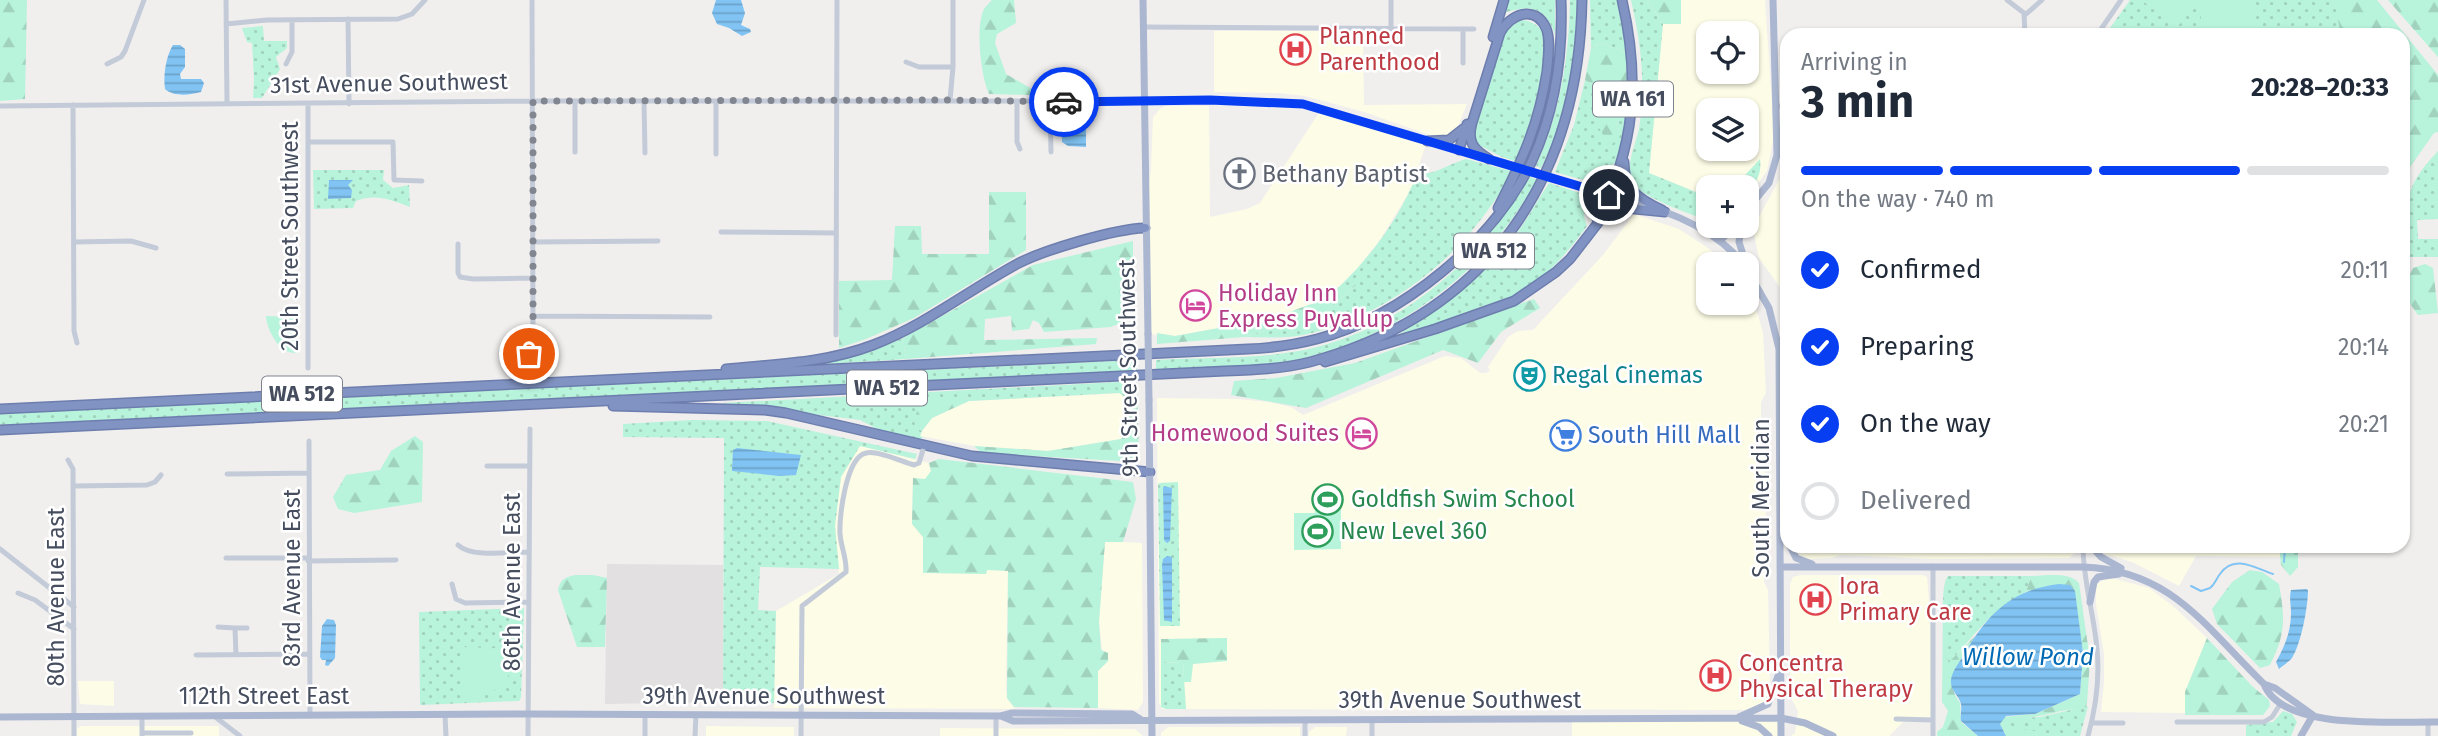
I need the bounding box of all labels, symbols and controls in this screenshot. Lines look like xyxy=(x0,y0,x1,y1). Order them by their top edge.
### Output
map controls xyxy=(1696,21,1759,315)
button: locate xyxy=(1696,21,1759,84)
place label: Planned Parenthood xyxy=(1319,22,1440,76)
hospital icon: Planned Parenthood xyxy=(1279,32,1313,66)
text: Arriving in xyxy=(1801,48,1908,76)
street label: 31st Avenue Southwest xyxy=(270,67,509,99)
courier xyxy=(1029,67,1099,137)
text: 20:28–20:33 xyxy=(2251,72,2389,103)
text: 3 min xyxy=(1801,74,1914,129)
road number: WA 161 xyxy=(1593,82,1673,116)
icon: car xyxy=(1045,83,1083,121)
button: layers xyxy=(1696,98,1759,161)
street label: 20th Street Southwest xyxy=(276,120,304,351)
church icon: Bethany Baptist xyxy=(1222,157,1256,191)
place label: Bethany Baptist xyxy=(1262,160,1428,188)
pin xyxy=(1579,165,1639,225)
button: + xyxy=(1696,175,1759,238)
icon: home xyxy=(1590,176,1628,214)
text: On the way · 740 m xyxy=(1801,185,1994,213)
road number: WA 512 xyxy=(1454,233,1534,268)
icon: check xyxy=(1801,251,1839,289)
button: − xyxy=(1696,252,1759,315)
text: Confirmed xyxy=(1860,254,1981,285)
text: 20:11 xyxy=(2341,256,2389,284)
street label: 9th Street Southwest xyxy=(1112,258,1144,477)
place label: Holiday Inn Express Puyallup xyxy=(1218,279,1393,333)
hotel icon: Holiday Inn Express Puyallup xyxy=(1178,289,1212,323)
pin xyxy=(499,324,559,384)
icon: check xyxy=(1801,328,1839,366)
text: Preparing xyxy=(1860,331,1973,362)
text: 20:14 xyxy=(2338,333,2389,361)
icon: bag xyxy=(510,335,548,373)
theatre icon: Regal Cinemas xyxy=(1512,358,1546,392)
place label: Regal Cinemas xyxy=(1552,361,1703,389)
road number: WA 512 xyxy=(847,370,927,406)
road number: WA 512 xyxy=(262,376,342,412)
icon: check xyxy=(1801,405,1839,443)
text: On the way xyxy=(1860,408,1991,439)
text: 20:21 xyxy=(2338,410,2389,438)
hotel icon: Homewood Suites xyxy=(1345,416,1379,450)
supermarket icon: South Hill Mall xyxy=(1548,418,1582,452)
street label: South Meridian xyxy=(1747,418,1775,578)
place label: Homewood Suites xyxy=(1151,419,1339,447)
place label: South Hill Mall xyxy=(1588,421,1741,449)
sports icon: Goldfish Swim School xyxy=(1311,482,1345,516)
place label: Goldfish Swim School xyxy=(1351,485,1575,513)
text: Delivered xyxy=(1860,485,1972,516)
street label: 83rd Avenue East xyxy=(278,488,306,667)
street label: 86th Avenue East xyxy=(498,492,526,671)
street label: 80th Avenue East xyxy=(42,507,70,687)
sports icon: New Level 360 xyxy=(1300,514,1334,548)
place label: New Level 360 xyxy=(1340,517,1487,545)
place label: Iora Primary Care xyxy=(1839,572,1972,626)
hospital icon: Iora Primary Care xyxy=(1799,582,1833,616)
water label: Willow Pond xyxy=(1962,643,2094,671)
place label: Concentra Physical Therapy xyxy=(1739,649,1914,703)
hospital icon: Concentra Physical Therapy xyxy=(1699,659,1733,693)
street label: 112th Street East xyxy=(179,682,350,710)
street label: 39th Avenue Southwest xyxy=(643,682,886,710)
street label: 39th Avenue Southwest xyxy=(1339,686,1582,714)

